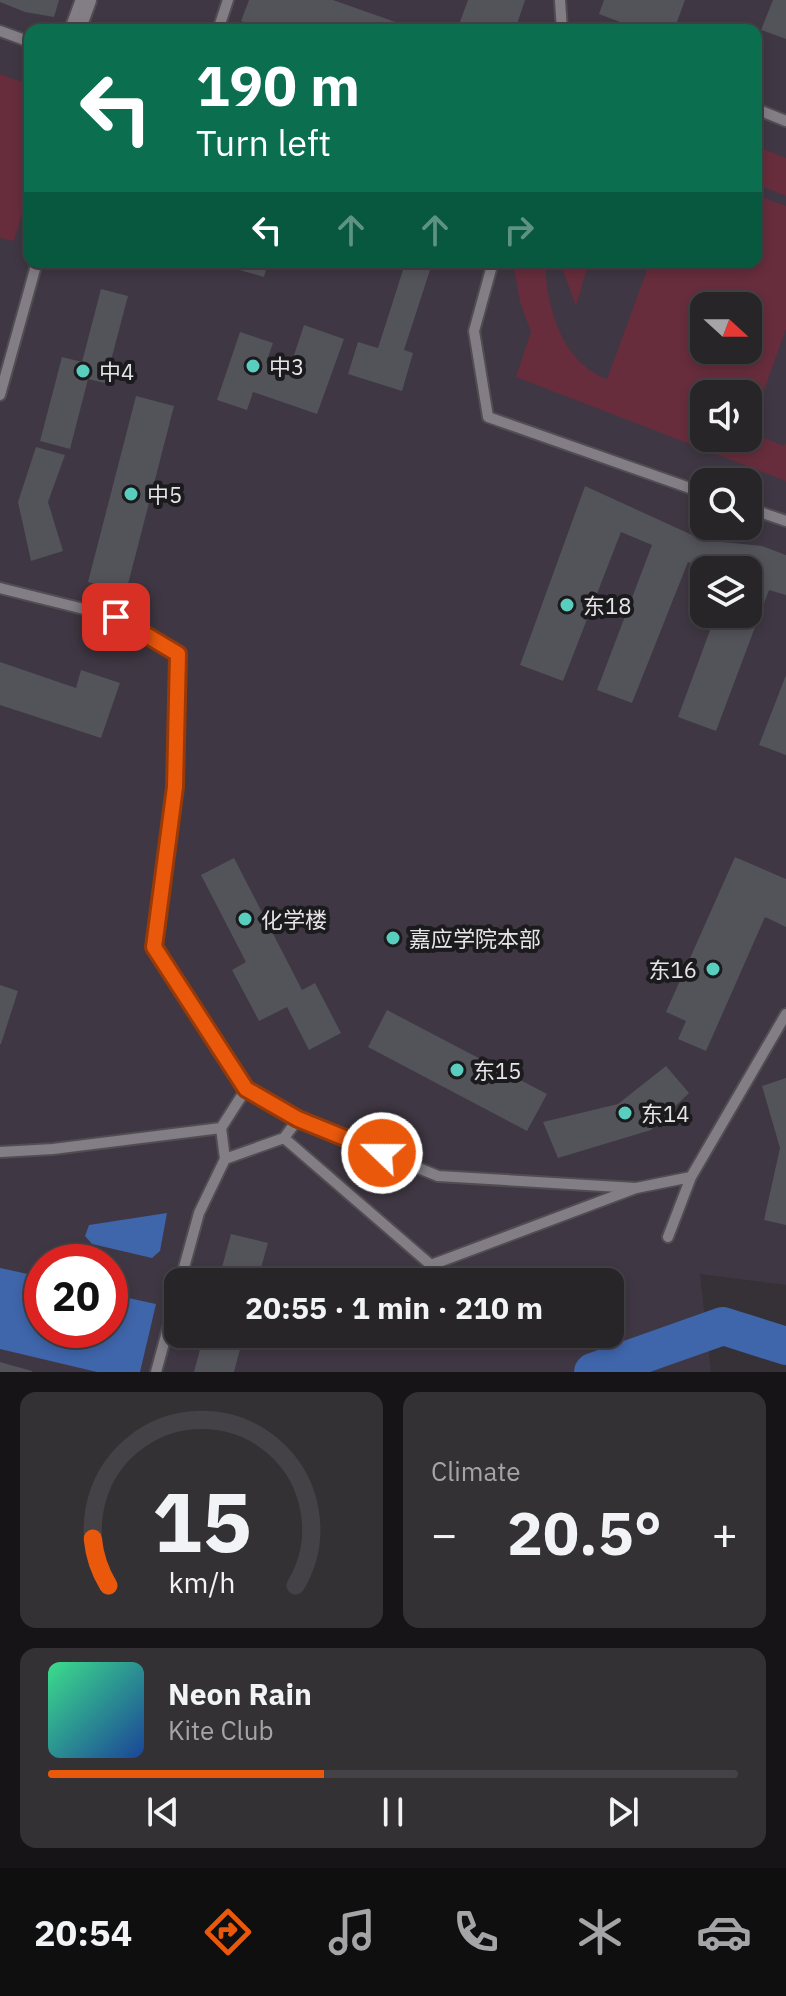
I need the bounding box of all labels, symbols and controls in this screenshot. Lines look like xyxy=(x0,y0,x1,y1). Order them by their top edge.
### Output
text: 190 m xyxy=(196,49,360,121)
icon: left xyxy=(64,56,168,160)
text: Turn left xyxy=(196,119,331,166)
icon: left xyxy=(245,208,289,252)
icon: ahead xyxy=(329,208,373,252)
icon: ahead xyxy=(413,208,457,252)
icon: right xyxy=(497,208,541,252)
north arrow xyxy=(690,292,762,364)
map controls xyxy=(690,292,762,628)
place label: 中3 xyxy=(269,352,304,381)
place label: 中4 xyxy=(99,357,134,386)
marker: 中3 xyxy=(244,357,262,375)
marker: 中4 xyxy=(74,362,92,380)
button: sound xyxy=(690,380,762,452)
button: search xyxy=(690,468,762,540)
place label: 中5 xyxy=(147,480,182,509)
marker: 中5 xyxy=(122,485,140,503)
button: layers xyxy=(690,556,762,628)
pin xyxy=(82,583,150,651)
place label: 东18 xyxy=(583,591,631,620)
icon: arrive xyxy=(94,595,138,639)
marker: 东18 xyxy=(558,596,576,614)
place label: 化学楼 xyxy=(261,905,327,934)
marker: 化学楼 xyxy=(236,910,254,928)
place label: 嘉应学院本部 xyxy=(409,924,541,953)
marker: 嘉应学院本部 xyxy=(384,929,402,947)
place label: 东16 xyxy=(649,955,697,984)
marker: 东16 xyxy=(704,960,722,978)
place label: 东15 xyxy=(473,1056,521,1085)
marker: 东15 xyxy=(448,1061,466,1079)
place label: 东14 xyxy=(641,1099,689,1128)
marker: 东14 xyxy=(616,1104,634,1122)
position arrow xyxy=(340,1111,424,1195)
speed limit sign: 20 xyxy=(24,1244,128,1348)
text: 20:55 · 1 min · 210 m xyxy=(245,1288,543,1327)
text: Climate xyxy=(431,1454,521,1488)
text: 15 xyxy=(152,1467,251,1575)
text: 20.5° xyxy=(507,1493,662,1572)
text: − xyxy=(431,1505,457,1562)
text: + xyxy=(712,1505,738,1562)
text: km/h xyxy=(168,1564,235,1601)
text: Neon Rain xyxy=(168,1674,312,1713)
text: Kite Club xyxy=(168,1713,273,1747)
icon: previous xyxy=(141,1790,185,1834)
icon: pause xyxy=(371,1790,415,1834)
icon: next xyxy=(601,1790,645,1834)
icon: directions xyxy=(200,1904,256,1960)
icon: music xyxy=(324,1904,380,1960)
icon: phone xyxy=(448,1904,504,1960)
icon: climate xyxy=(572,1904,628,1960)
icon: car xyxy=(696,1904,752,1960)
text: 20:54 xyxy=(34,1909,132,1956)

